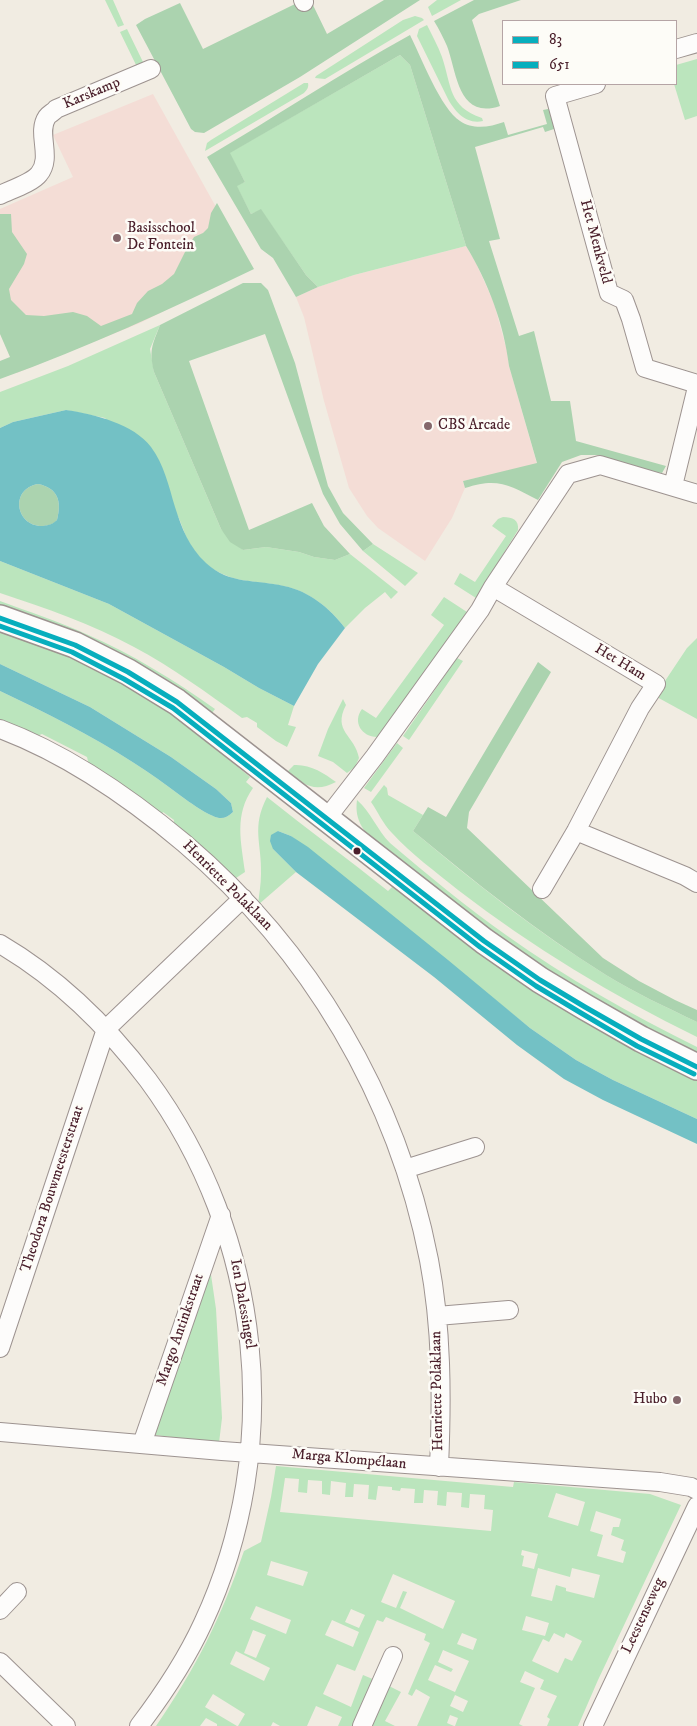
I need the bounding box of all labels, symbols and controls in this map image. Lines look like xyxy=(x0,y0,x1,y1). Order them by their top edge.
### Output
legend xyxy=(502,20,677,85)
text: 83 xyxy=(549,30,562,49)
text: 651 xyxy=(549,55,570,74)
street label: Karskamp xyxy=(61,74,123,114)
street label: Het Menkveld xyxy=(575,198,615,286)
place label: Basisschool De Fontein xyxy=(127,220,195,255)
marker: Basisschool De Fontein xyxy=(111,232,123,244)
place label: CBS Arcade xyxy=(438,417,510,435)
marker: CBS Arcade xyxy=(422,420,434,432)
street label: Het Ham xyxy=(591,641,649,685)
street label: Henriette Polaklaan xyxy=(178,837,276,935)
unlabelled marker xyxy=(352,846,362,856)
street label: Theodora Bouwmeesterstraat xyxy=(17,1103,89,1275)
street label: Ien Dalessingel xyxy=(225,1258,259,1350)
street label: Margo Antinkstraat xyxy=(153,1271,209,1389)
street label: Henriette Polaklaan xyxy=(428,1331,448,1451)
place label: Hubo xyxy=(633,1391,667,1409)
marker: Hubo xyxy=(671,1394,683,1406)
street label: Marga Klompélaan xyxy=(291,1446,407,1474)
street label: Leestenseweg xyxy=(619,1575,669,1657)

